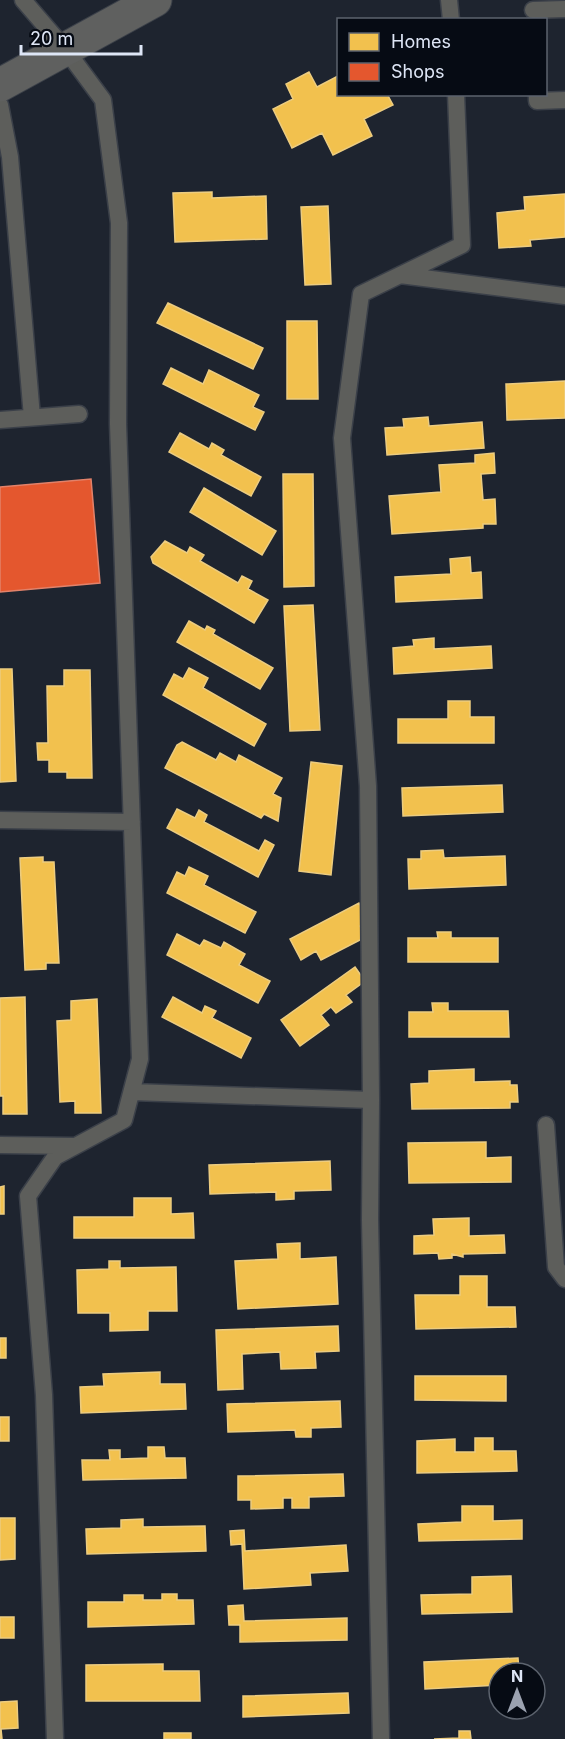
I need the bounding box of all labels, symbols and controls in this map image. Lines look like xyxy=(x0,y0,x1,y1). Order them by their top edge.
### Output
scale bar xyxy=(21,18,141,56)
legend xyxy=(337,18,547,96)
text: 20 m xyxy=(30,28,73,49)
text: Homes xyxy=(391,31,451,52)
text: Shops xyxy=(391,61,445,82)
north arrow xyxy=(487,1661,547,1721)
text: N xyxy=(511,1666,523,1686)

